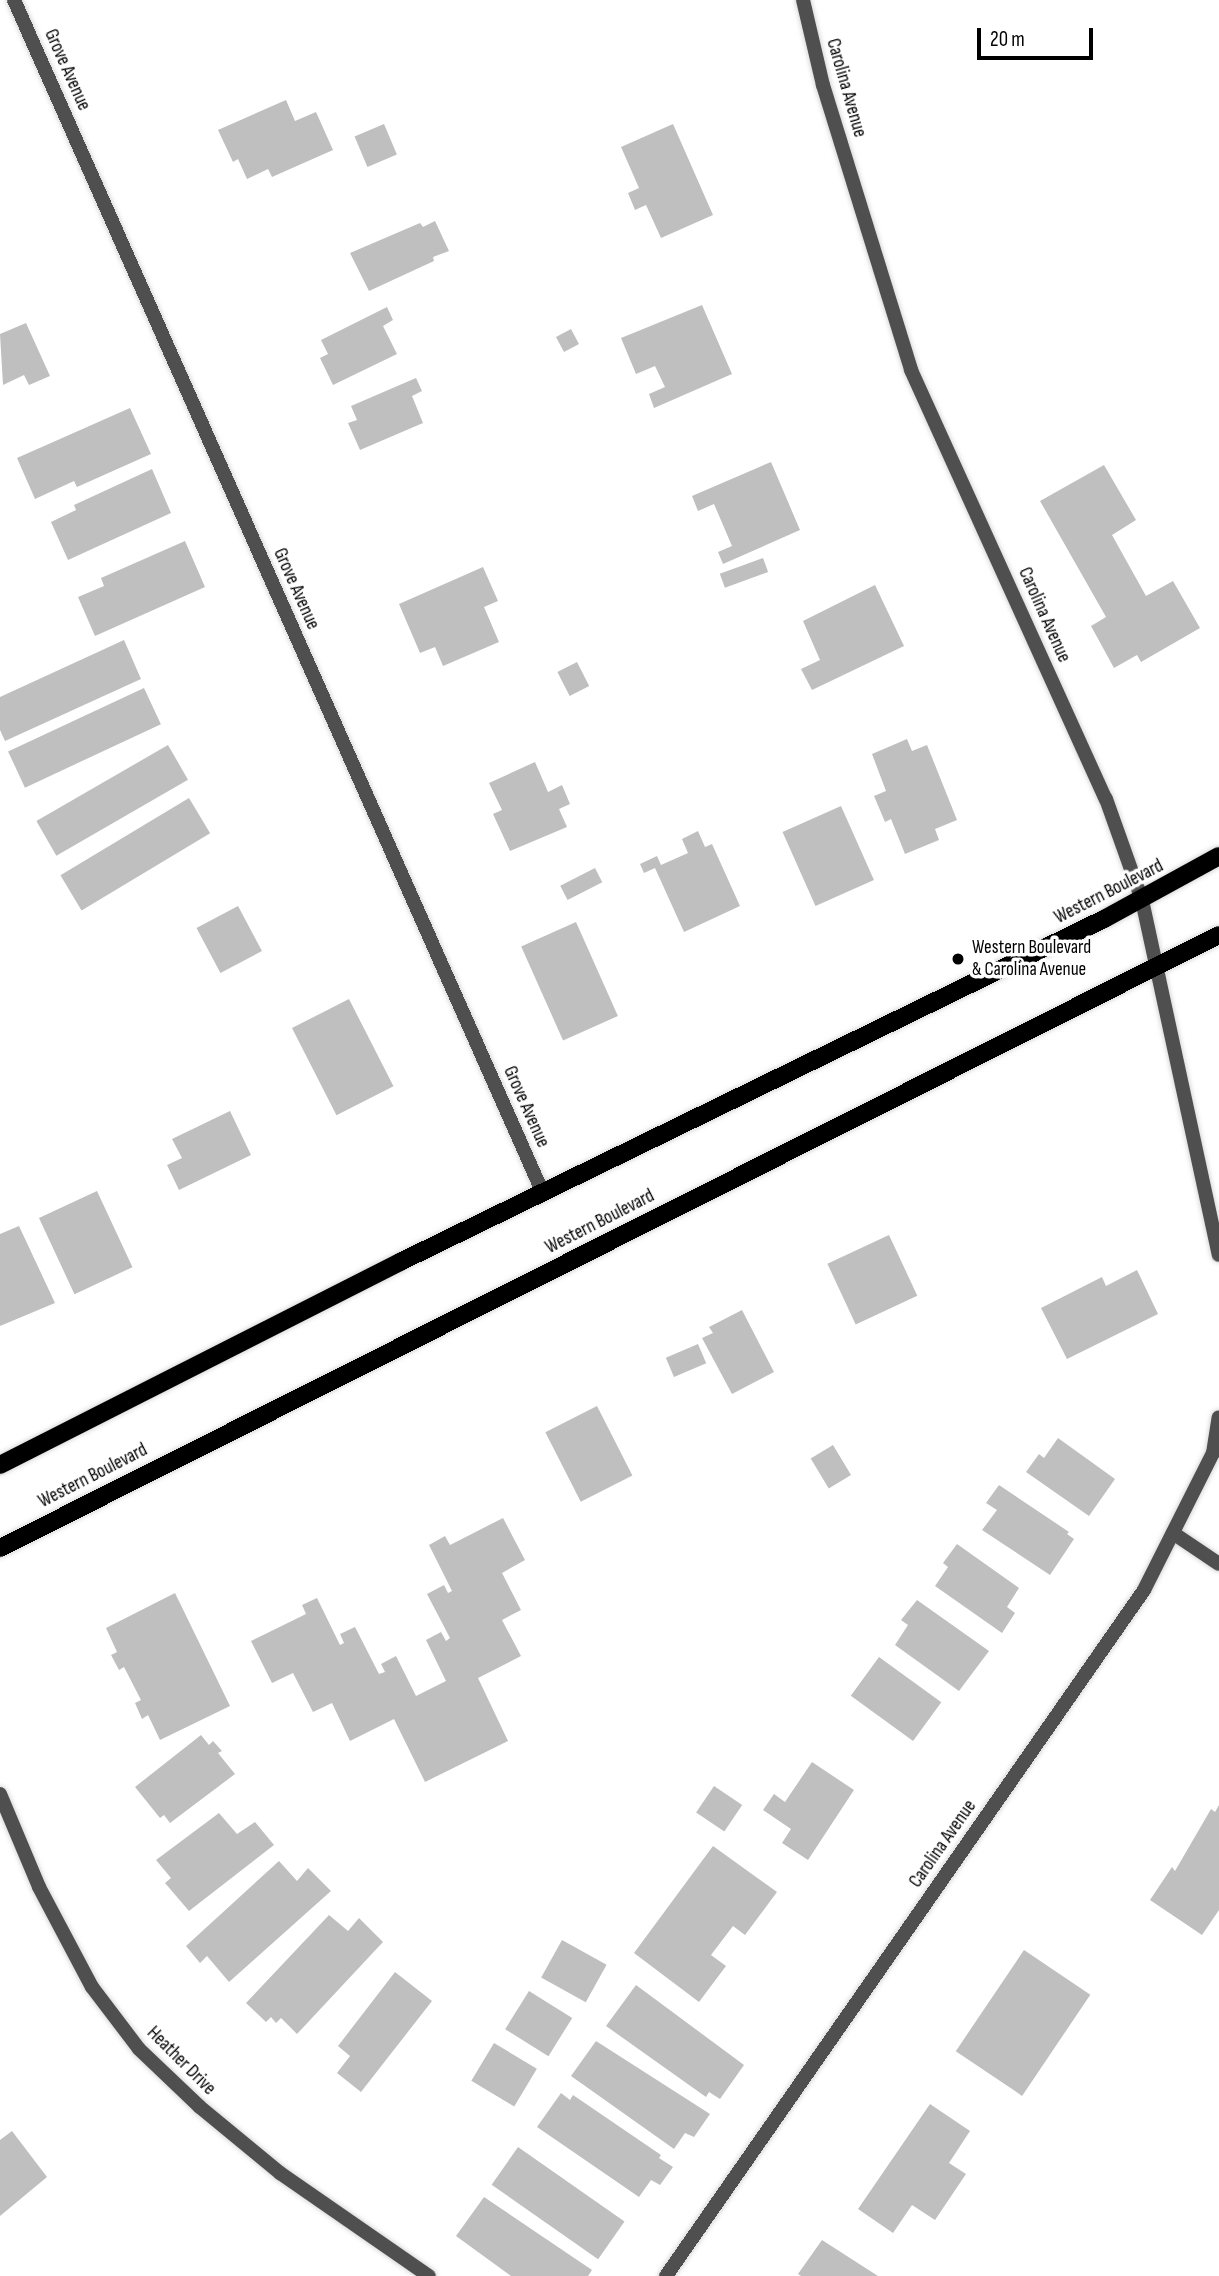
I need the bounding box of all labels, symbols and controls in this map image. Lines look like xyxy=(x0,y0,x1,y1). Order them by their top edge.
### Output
scale bar xyxy=(981,14,1096,58)
street label: Grove Avenue xyxy=(39,26,95,114)
text: 20 m xyxy=(990,27,1025,52)
street label: Carolina Avenue xyxy=(821,36,871,140)
street label: Grove Avenue xyxy=(268,545,324,633)
street label: Carolina Avenue xyxy=(1013,564,1075,666)
street label: Western Boulevard xyxy=(1051,855,1167,929)
place label: Western Boulevard & Carolina Avenue xyxy=(972,937,1091,981)
marker: Western Boulevard & Carolina Avenue xyxy=(950,951,966,967)
street label: Grove Avenue xyxy=(498,1063,554,1151)
street label: Western Boulevard xyxy=(542,1185,658,1259)
street label: Western Boulevard xyxy=(35,1439,151,1513)
street label: Carolina Avenue xyxy=(905,1796,981,1892)
street label: Heather Drive xyxy=(142,2022,220,2100)

